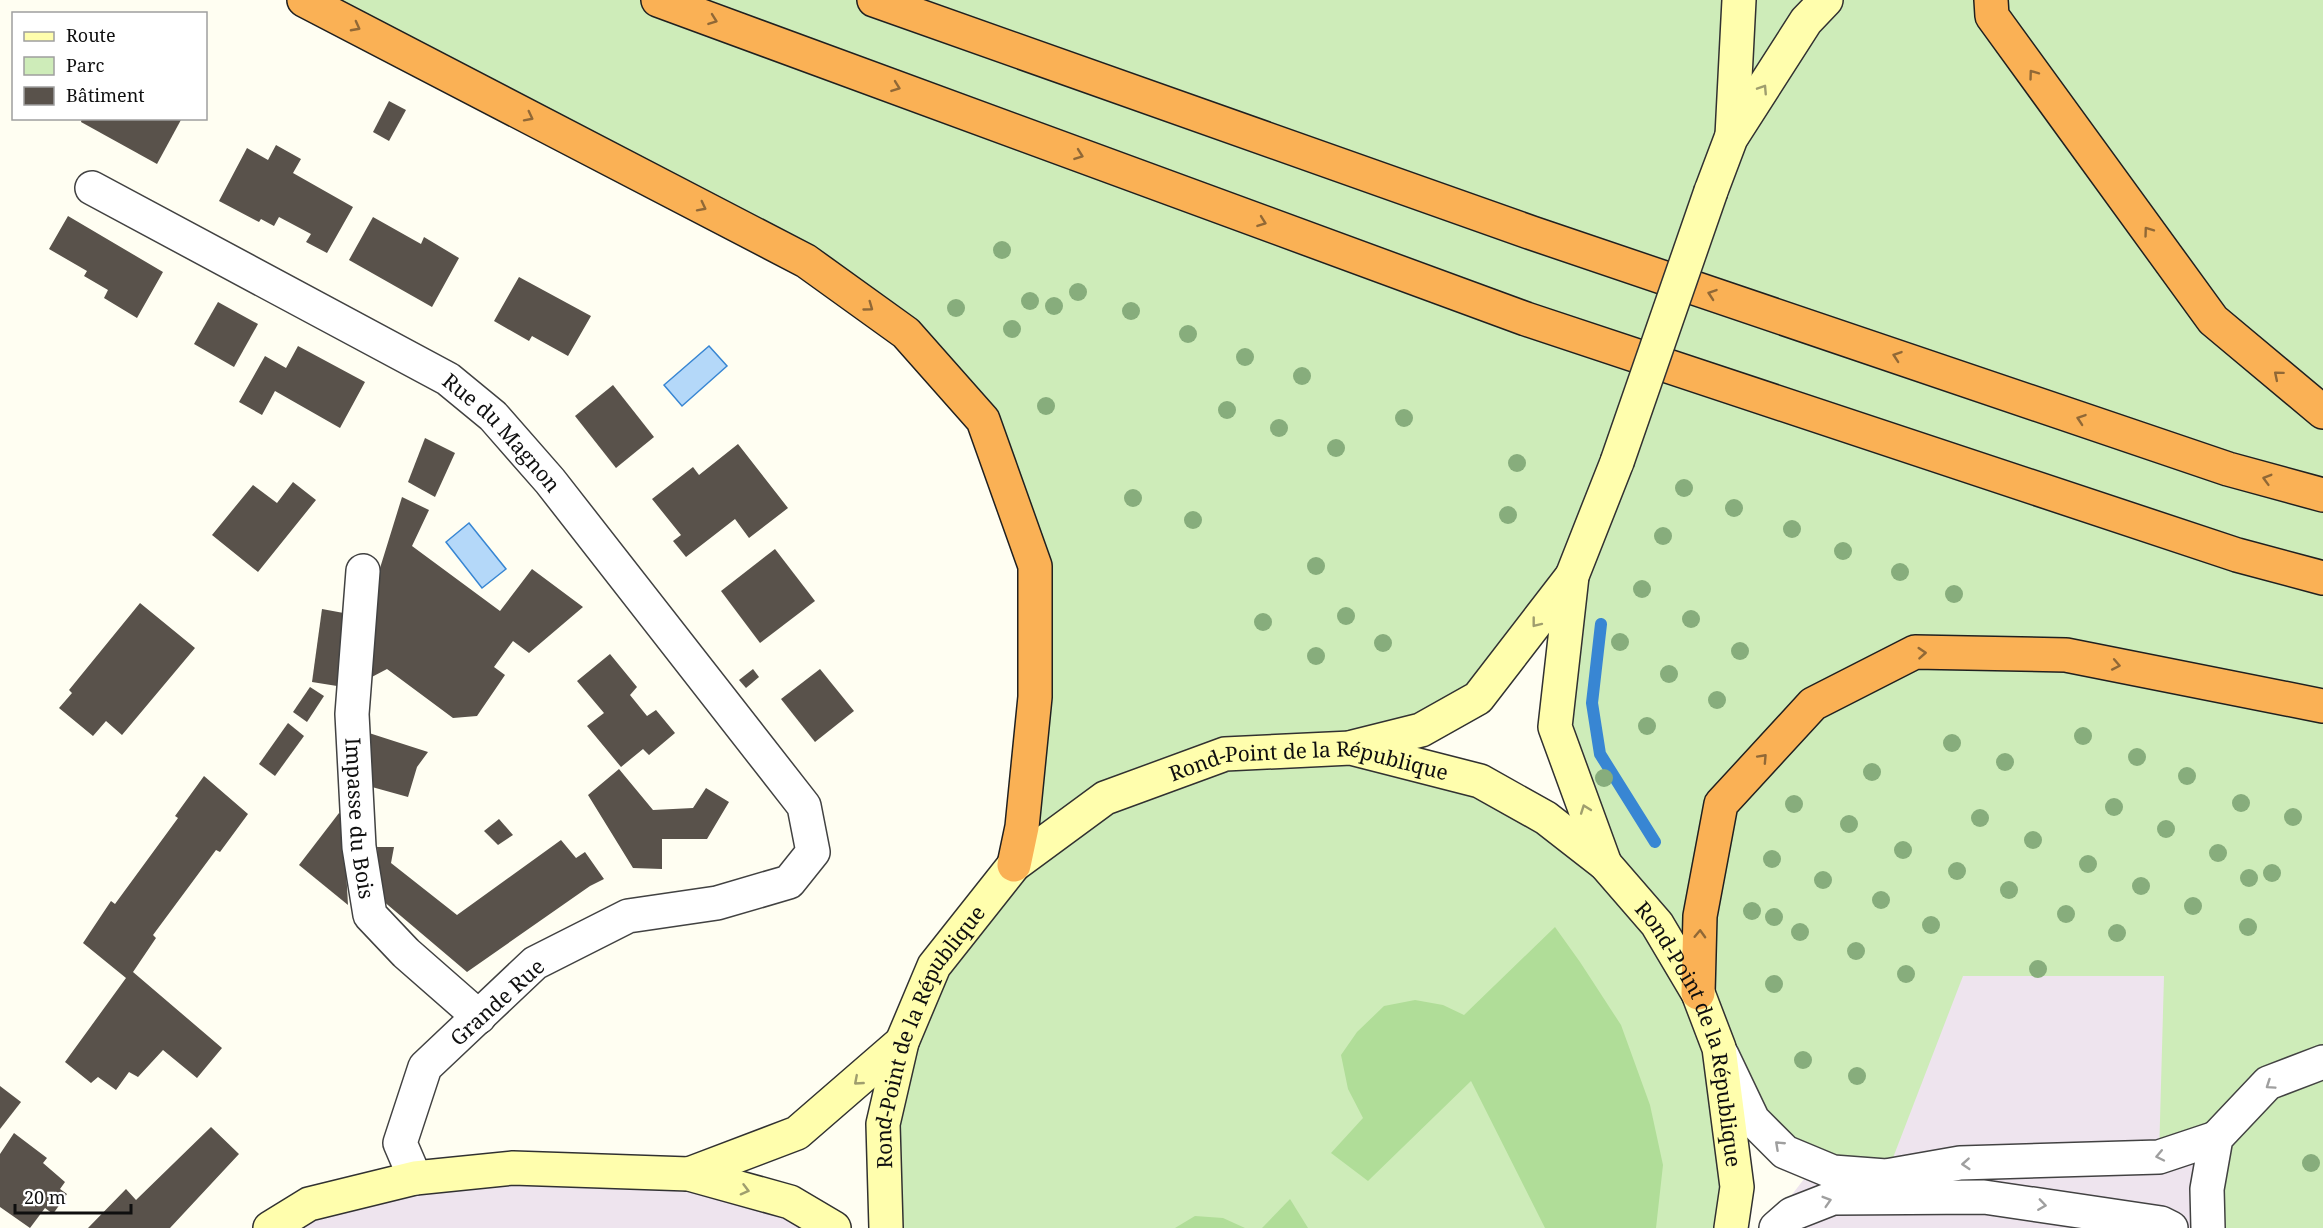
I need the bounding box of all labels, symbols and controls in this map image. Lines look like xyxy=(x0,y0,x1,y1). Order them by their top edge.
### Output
legend xyxy=(12,12,207,120)
one-way arrow xyxy=(707,13,718,26)
one-way arrow xyxy=(350,20,361,31)
text: Route xyxy=(66,23,116,47)
text: Parc xyxy=(66,53,104,77)
one-way arrow xyxy=(2030,69,2041,80)
one-way arrow xyxy=(890,80,901,93)
text: Bâtiment xyxy=(66,83,145,107)
one-way arrow xyxy=(1756,85,1767,96)
one-way arrow xyxy=(523,110,534,121)
one-way arrow xyxy=(1073,147,1084,160)
one-way arrow xyxy=(696,200,707,211)
one-way arrow xyxy=(1256,215,1267,227)
one-way arrow xyxy=(2144,227,2155,238)
one-way arrow xyxy=(1707,288,1718,301)
one-way arrow xyxy=(863,300,874,311)
one-way arrow xyxy=(1892,351,1903,364)
street label: Rue du Magnon xyxy=(437,366,567,498)
one-way arrow xyxy=(2274,371,2285,382)
one-way arrow xyxy=(2076,414,2087,426)
one-way arrow xyxy=(2262,474,2272,487)
one-way arrow xyxy=(1532,616,1543,627)
one-way arrow xyxy=(1918,646,1927,659)
one-way arrow xyxy=(2111,658,2121,671)
text: Rond-Point de la République xyxy=(1165,734,1451,787)
street label: Impasse du Bois xyxy=(339,737,381,901)
one-way arrow xyxy=(1756,754,1767,765)
street label: Rond-Point de la République xyxy=(1168,764,1452,790)
one-way arrow xyxy=(1579,804,1592,815)
street label: Rond-Point de la République xyxy=(1629,895,1748,1169)
street label: Rond-Point de la République xyxy=(868,899,991,1169)
one-way arrow xyxy=(1693,930,1706,939)
street label: Grande Rue xyxy=(444,952,550,1052)
one-way arrow xyxy=(854,1074,864,1085)
one-way arrow xyxy=(2265,1078,2276,1089)
one-way arrow xyxy=(1775,1141,1786,1152)
one-way arrow xyxy=(2156,1148,2166,1161)
one-way arrow xyxy=(1961,1157,1970,1170)
scale bar xyxy=(15,1177,130,1215)
one-way arrow xyxy=(740,1183,750,1195)
text: 20 m xyxy=(24,1185,66,1209)
one-way arrow xyxy=(1821,1196,1832,1208)
one-way arrow xyxy=(2037,1199,2046,1211)

